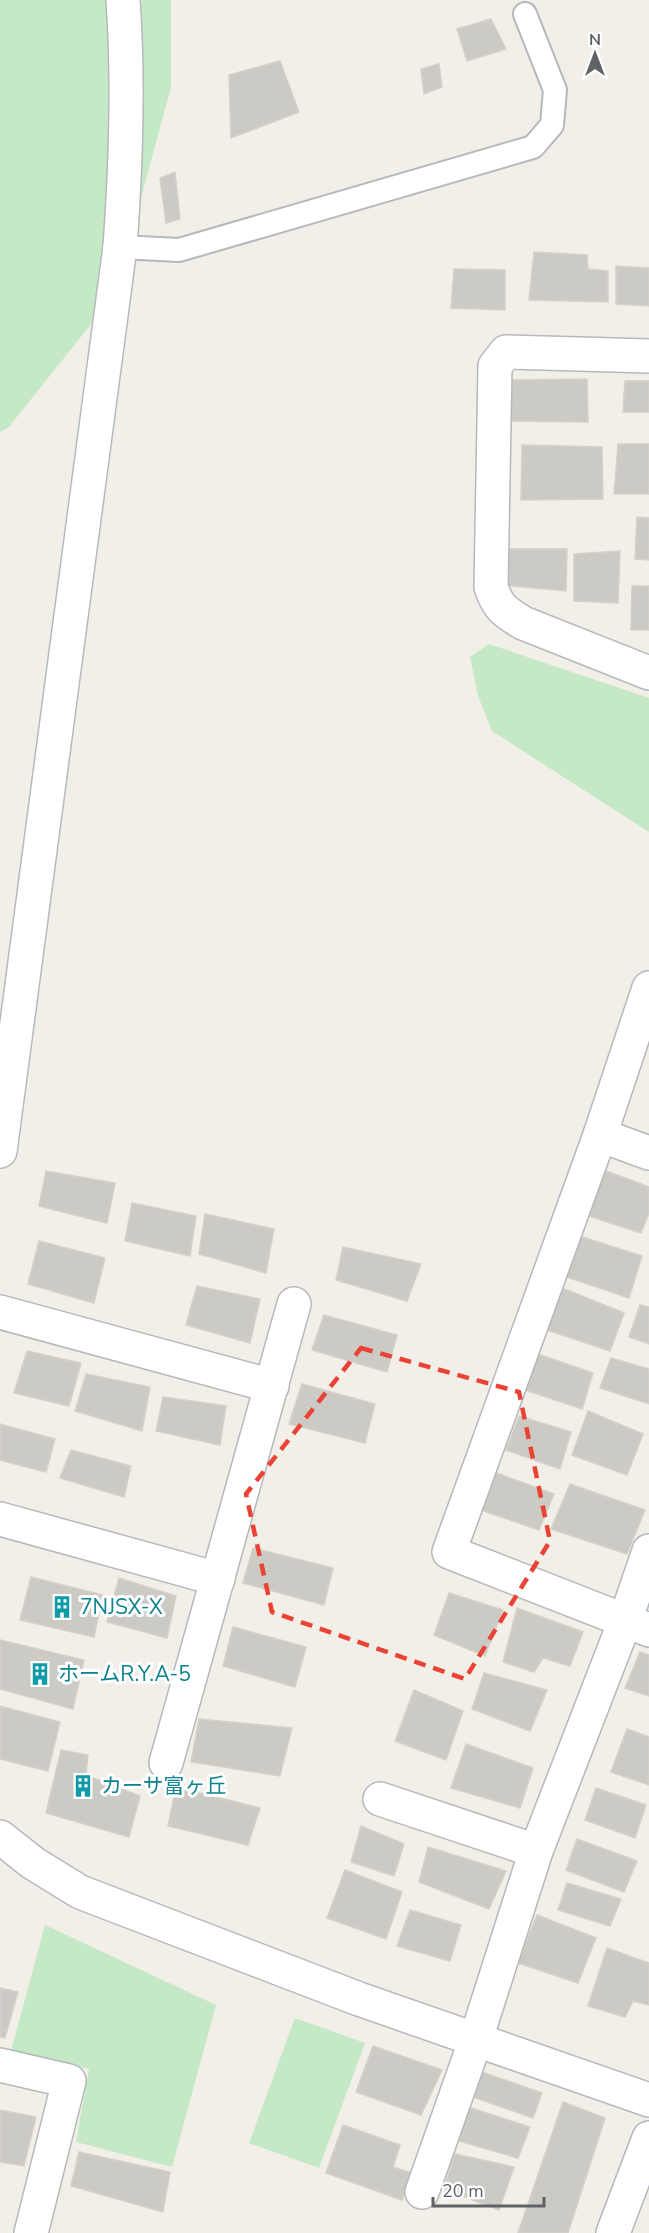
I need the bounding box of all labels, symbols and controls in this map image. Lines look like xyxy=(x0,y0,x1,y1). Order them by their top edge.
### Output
north arrow xyxy=(565,24,625,84)
text: N xyxy=(589,29,601,51)
place label: 7NJSX-X xyxy=(80,1593,163,1621)
building icon: 7NJSX-X xyxy=(49,1594,75,1620)
place label: ホームR.Y.A-5 xyxy=(58,1660,191,1688)
building icon: ホームR.Y.A-5 xyxy=(27,1661,53,1687)
place label: カーサ富ヶ丘 xyxy=(101,1772,227,1800)
building icon: カーサ富ヶ丘 xyxy=(70,1773,96,1799)
scale bar xyxy=(433,2170,544,2208)
text: 20 m xyxy=(442,2179,484,2203)

